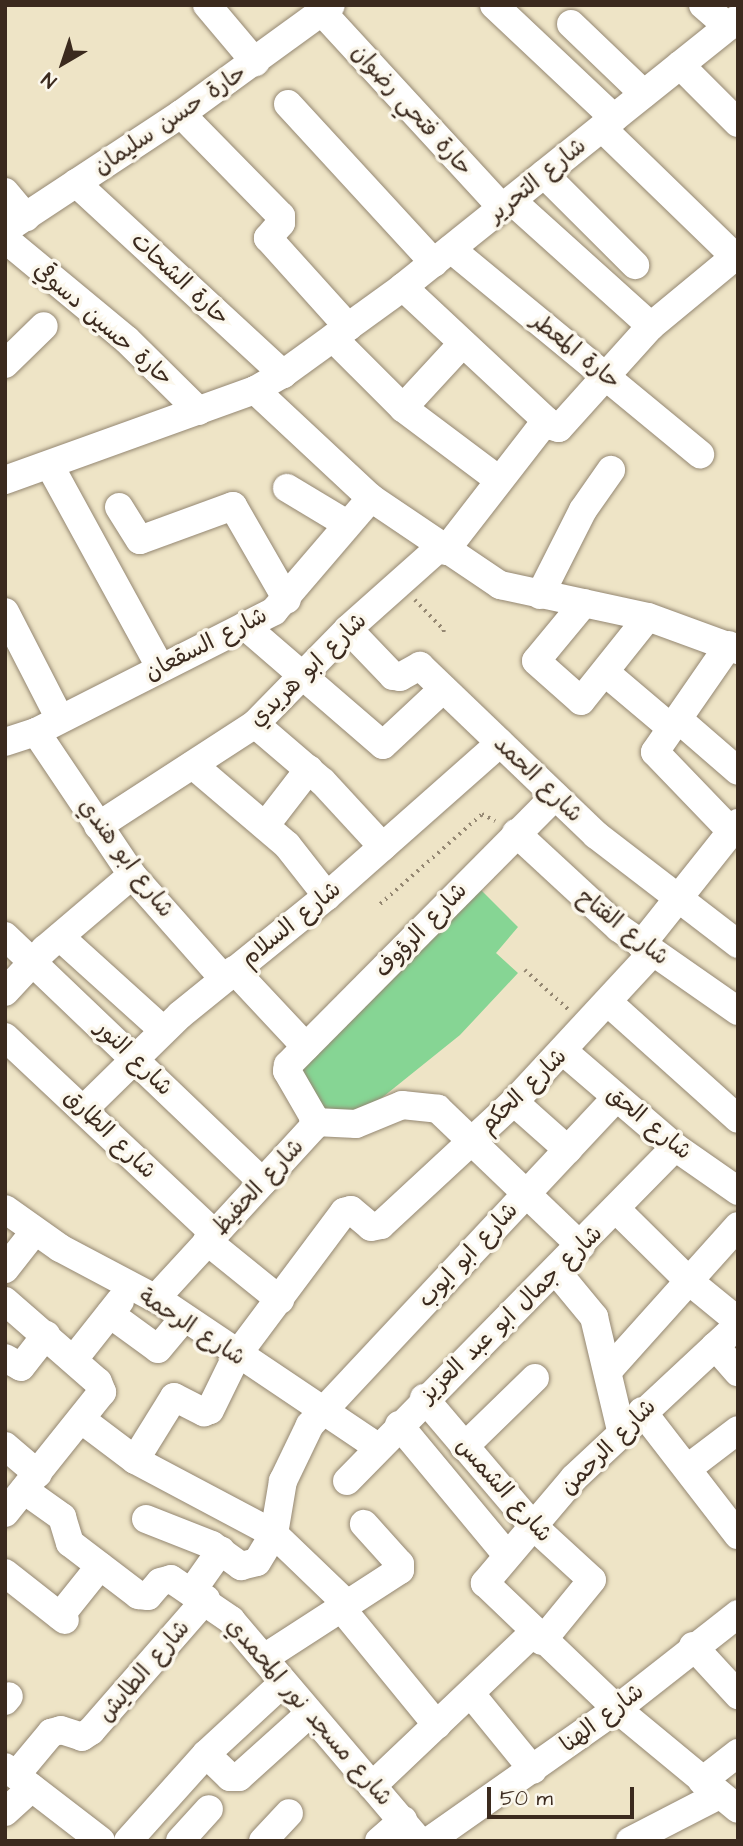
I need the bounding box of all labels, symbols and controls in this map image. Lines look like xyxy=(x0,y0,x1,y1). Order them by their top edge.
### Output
north arrow xyxy=(28,28,98,98)
street label: حارة فتحي رضوان xyxy=(346,39,478,181)
street label: حارة حسن سليمان xyxy=(89,59,251,181)
text: N xyxy=(36,65,63,94)
street label: شارع التحرير xyxy=(482,132,592,228)
street label: حارة الشحات xyxy=(125,227,235,331)
street label: حارة حسين دسوقي xyxy=(28,256,178,392)
street label: حارة المعطر xyxy=(526,307,626,395)
street label: شارع السقعان xyxy=(140,601,272,687)
street label: شارع ابو هريدي xyxy=(244,607,372,733)
street label: شارع الحمد xyxy=(488,730,588,828)
street label: شارع ابو هندي xyxy=(72,793,180,923)
street label: شارع السلام xyxy=(235,875,347,973)
street label: شارع الرؤوف xyxy=(369,877,473,983)
street label: شارع الفتاح xyxy=(572,883,674,971)
street label: شارع النور xyxy=(90,1014,178,1102)
street label: شارع الحكم xyxy=(474,1043,572,1139)
street label: شارع الحق xyxy=(601,1080,697,1166)
street label: شارع الطارق xyxy=(58,1083,162,1185)
street label: شارع الحفيظ xyxy=(206,1133,310,1241)
street label: شارع ابو ايوب xyxy=(412,1197,524,1313)
street label: شارع جمال ابو عبد العزيز xyxy=(414,1220,608,1408)
street label: شارع الرحمة xyxy=(134,1282,250,1372)
street label: شارع الرحمن xyxy=(554,1393,662,1501)
street label: شارع الشمس xyxy=(450,1432,558,1548)
street label: شارع مسجد نور المحمدي xyxy=(220,1612,398,1812)
street label: شارع الطايش xyxy=(92,1614,196,1728)
street label: شارع الهنا xyxy=(555,1678,649,1758)
scale bar xyxy=(491,1772,638,1816)
text: 50 m xyxy=(500,1784,553,1813)

